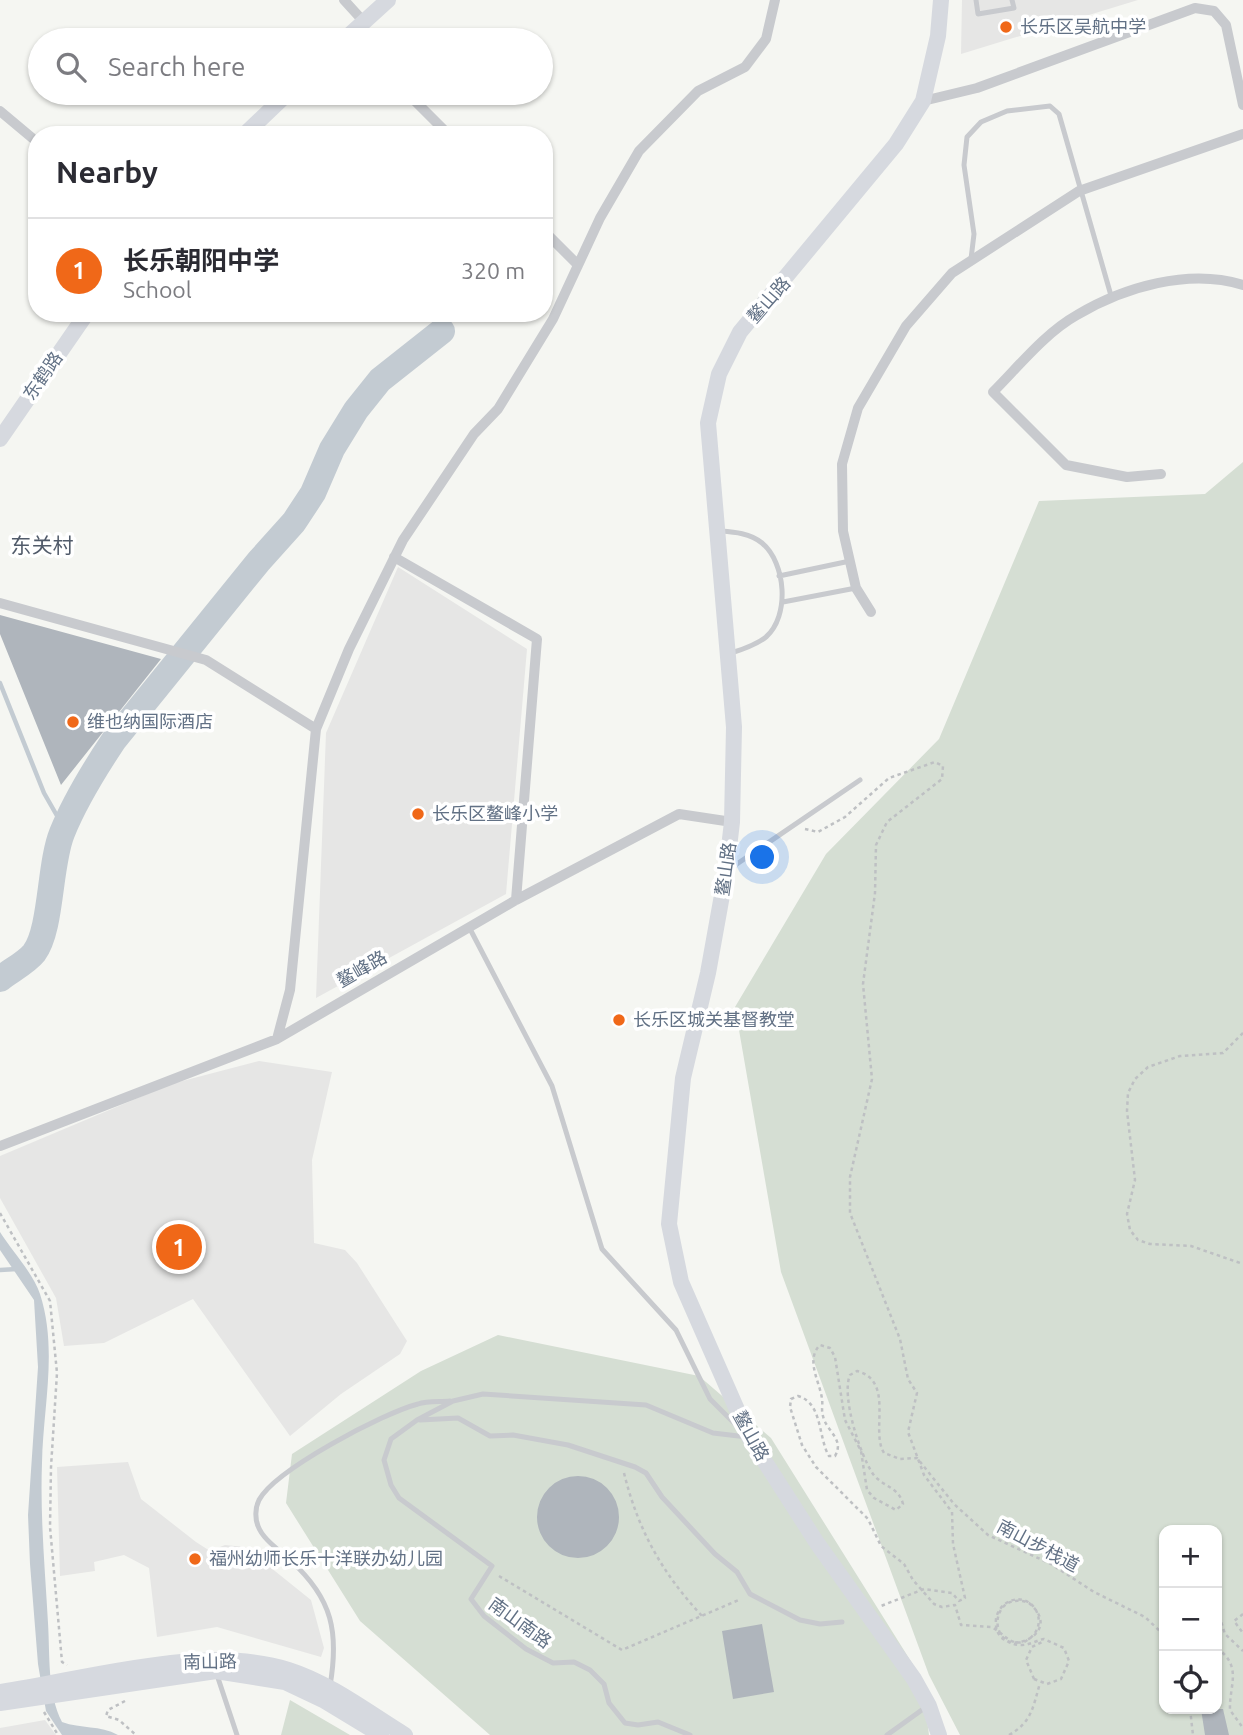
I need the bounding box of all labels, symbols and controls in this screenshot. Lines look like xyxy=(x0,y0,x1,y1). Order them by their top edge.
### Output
place label: 长乐区吴航中学 xyxy=(1020,16,1146,36)
marker: 长乐区吴航中学 xyxy=(998,19,1014,35)
search box xyxy=(28,28,553,105)
icon: search xyxy=(52,48,90,86)
text: Search here xyxy=(108,52,245,81)
text: Nearby xyxy=(56,155,158,189)
text: 长乐朝阳中学 xyxy=(123,246,279,275)
text: 1 xyxy=(73,258,85,283)
text: 320 m xyxy=(461,258,525,283)
street label: 鳌山路 xyxy=(743,272,794,326)
text: School xyxy=(123,277,192,302)
street label: 东鹤路 xyxy=(19,348,66,403)
district label: 东关村 xyxy=(11,533,74,557)
place label: 维也纳国际酒店 xyxy=(87,711,213,731)
marker: 维也纳国际酒店 xyxy=(65,714,81,730)
place label: 长乐区鳌峰小学 xyxy=(432,803,558,823)
marker: 长乐区鳌峰小学 xyxy=(410,806,426,822)
your location xyxy=(745,840,779,874)
street label: 鳌山路 xyxy=(711,841,739,897)
street label: 鳌峰路 xyxy=(333,946,390,990)
place label: 长乐区城关基督教堂 xyxy=(633,1009,795,1029)
marker: 长乐区城关基督教堂 xyxy=(611,1012,627,1028)
pin: 1 xyxy=(156,1221,202,1273)
street label: 鳌山路 xyxy=(730,1407,774,1464)
street label: 南山步栈道 xyxy=(994,1515,1083,1575)
map controls xyxy=(1159,1525,1222,1714)
button: + xyxy=(1159,1525,1222,1588)
place label: 福州幼师长乐十洋联办幼儿园 xyxy=(209,1548,443,1568)
marker: 福州幼师长乐十洋联办幼儿园 xyxy=(187,1551,203,1567)
button: − xyxy=(1159,1588,1222,1651)
street label: 南山南路 xyxy=(486,1593,556,1651)
street label: 南山路 xyxy=(183,1651,237,1671)
button: locate xyxy=(1159,1651,1222,1714)

